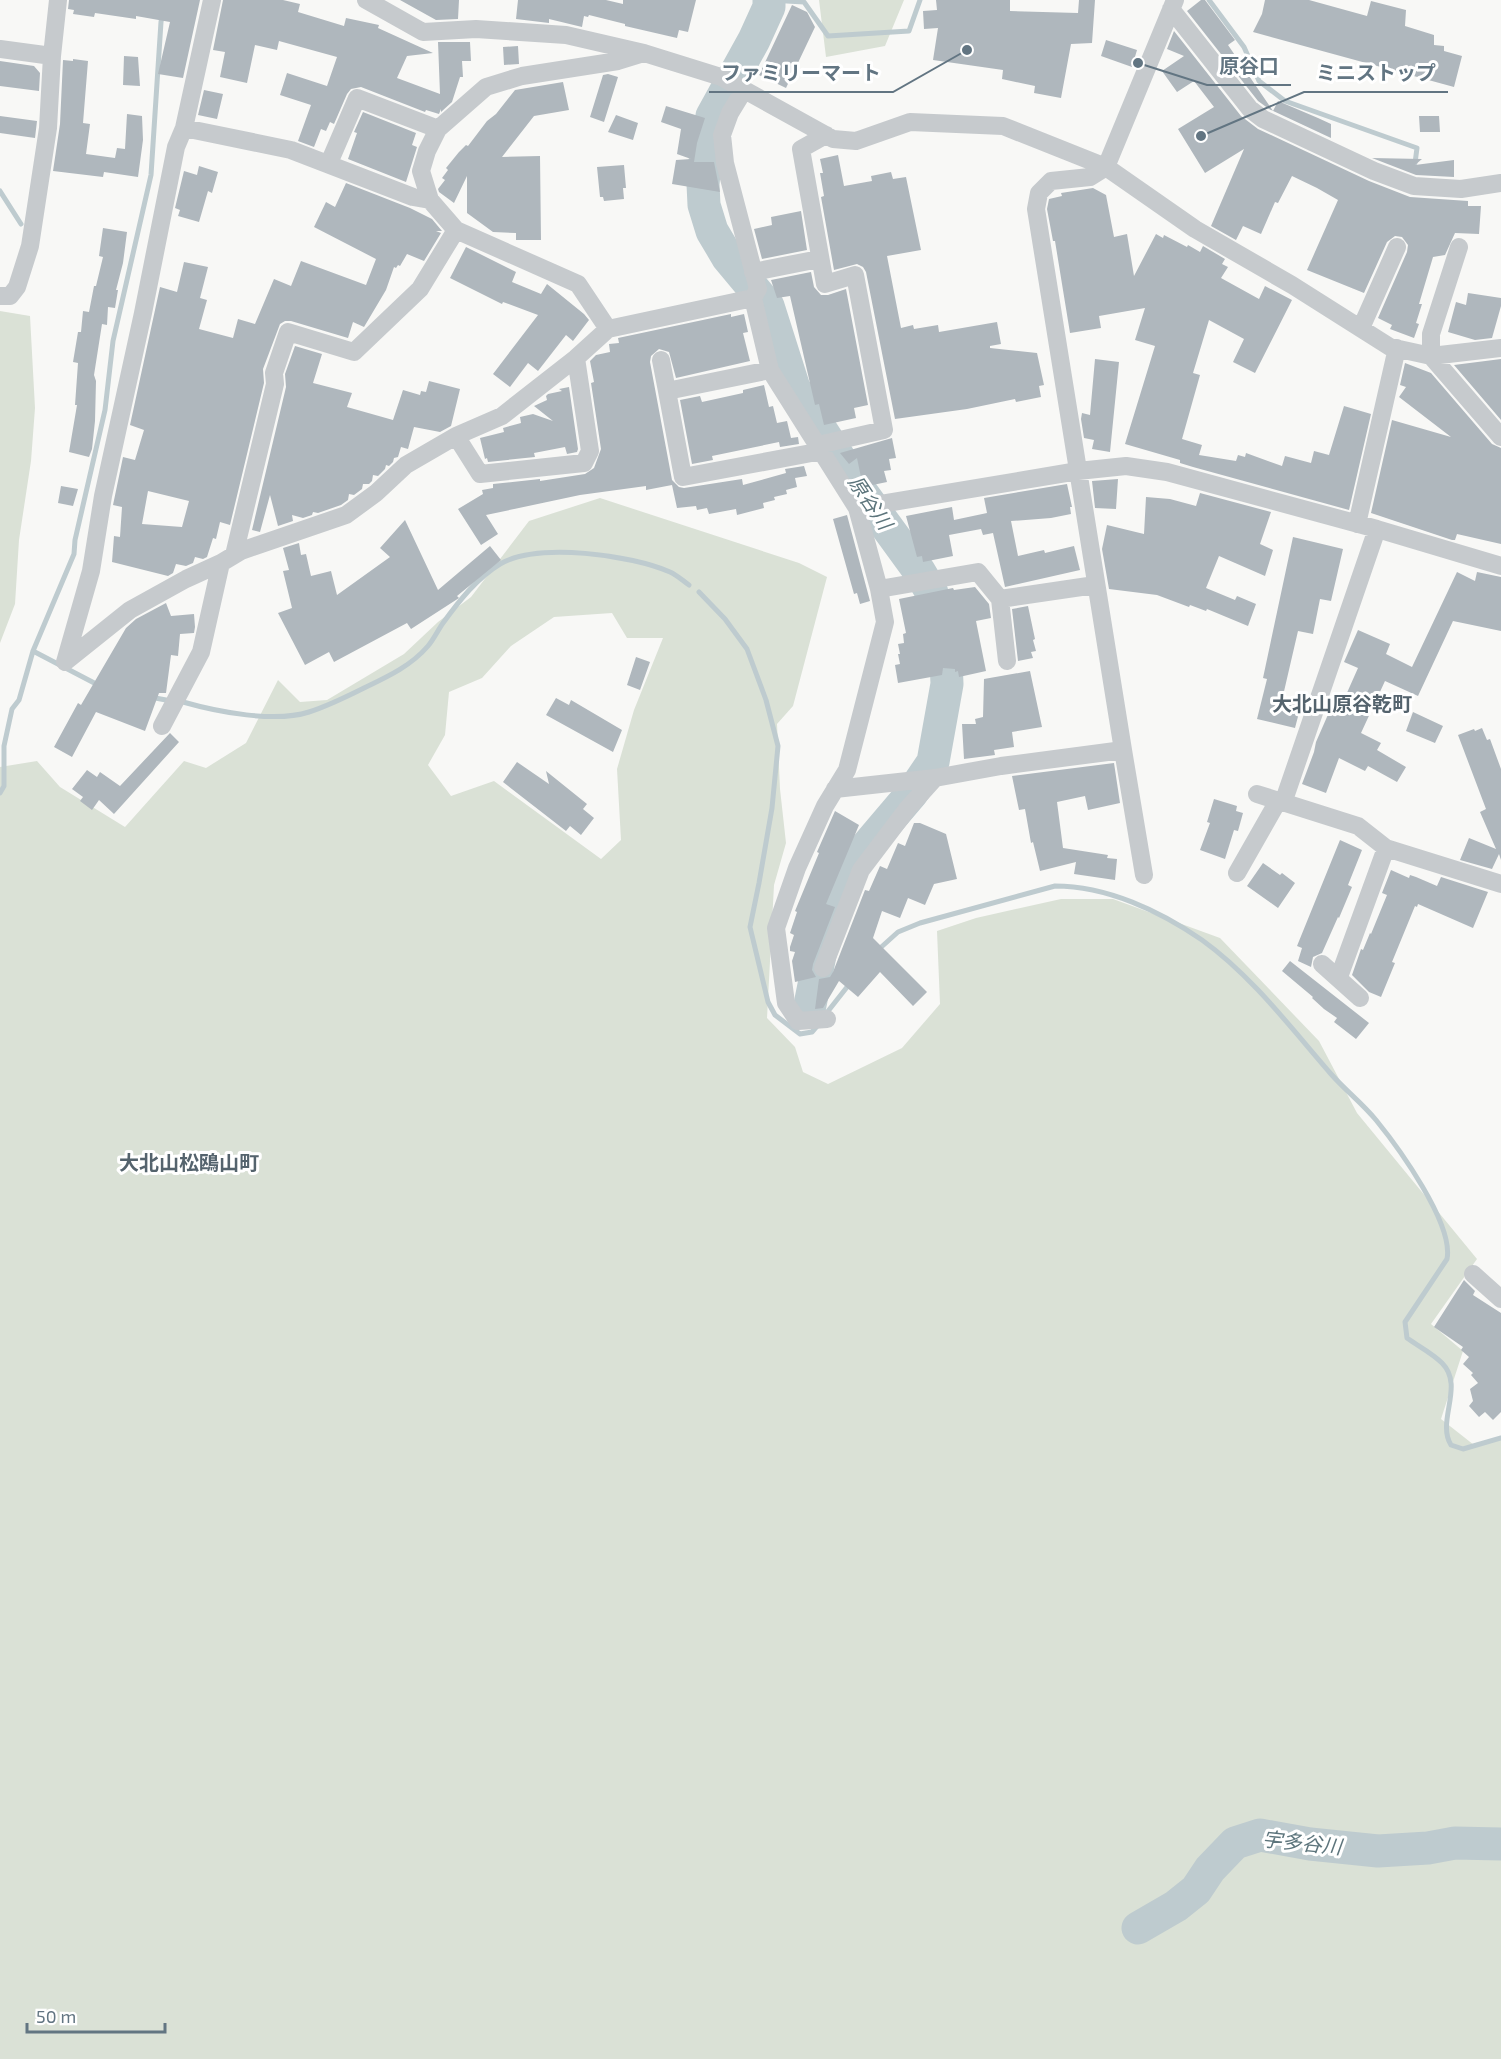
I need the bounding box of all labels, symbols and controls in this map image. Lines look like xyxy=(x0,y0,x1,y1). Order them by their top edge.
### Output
callout: 原谷口 xyxy=(1207,47,1291,85)
text: 原谷口 xyxy=(1219,53,1279,77)
callout: ファミリーマート xyxy=(709,54,893,92)
callout: ミニストップ xyxy=(1304,54,1448,92)
text: ファミリーマート xyxy=(721,60,881,84)
text: ミニストップ xyxy=(1316,60,1436,84)
water label: 原谷川 xyxy=(844,470,899,535)
district label: 大北山原谷乾町 xyxy=(1272,691,1412,715)
district label: 大北山松鴎山町 xyxy=(119,1150,259,1174)
water label: 宇多谷川 xyxy=(1261,1826,1345,1858)
scale bar xyxy=(27,1996,165,2034)
text: 50 m xyxy=(36,2005,76,2027)

